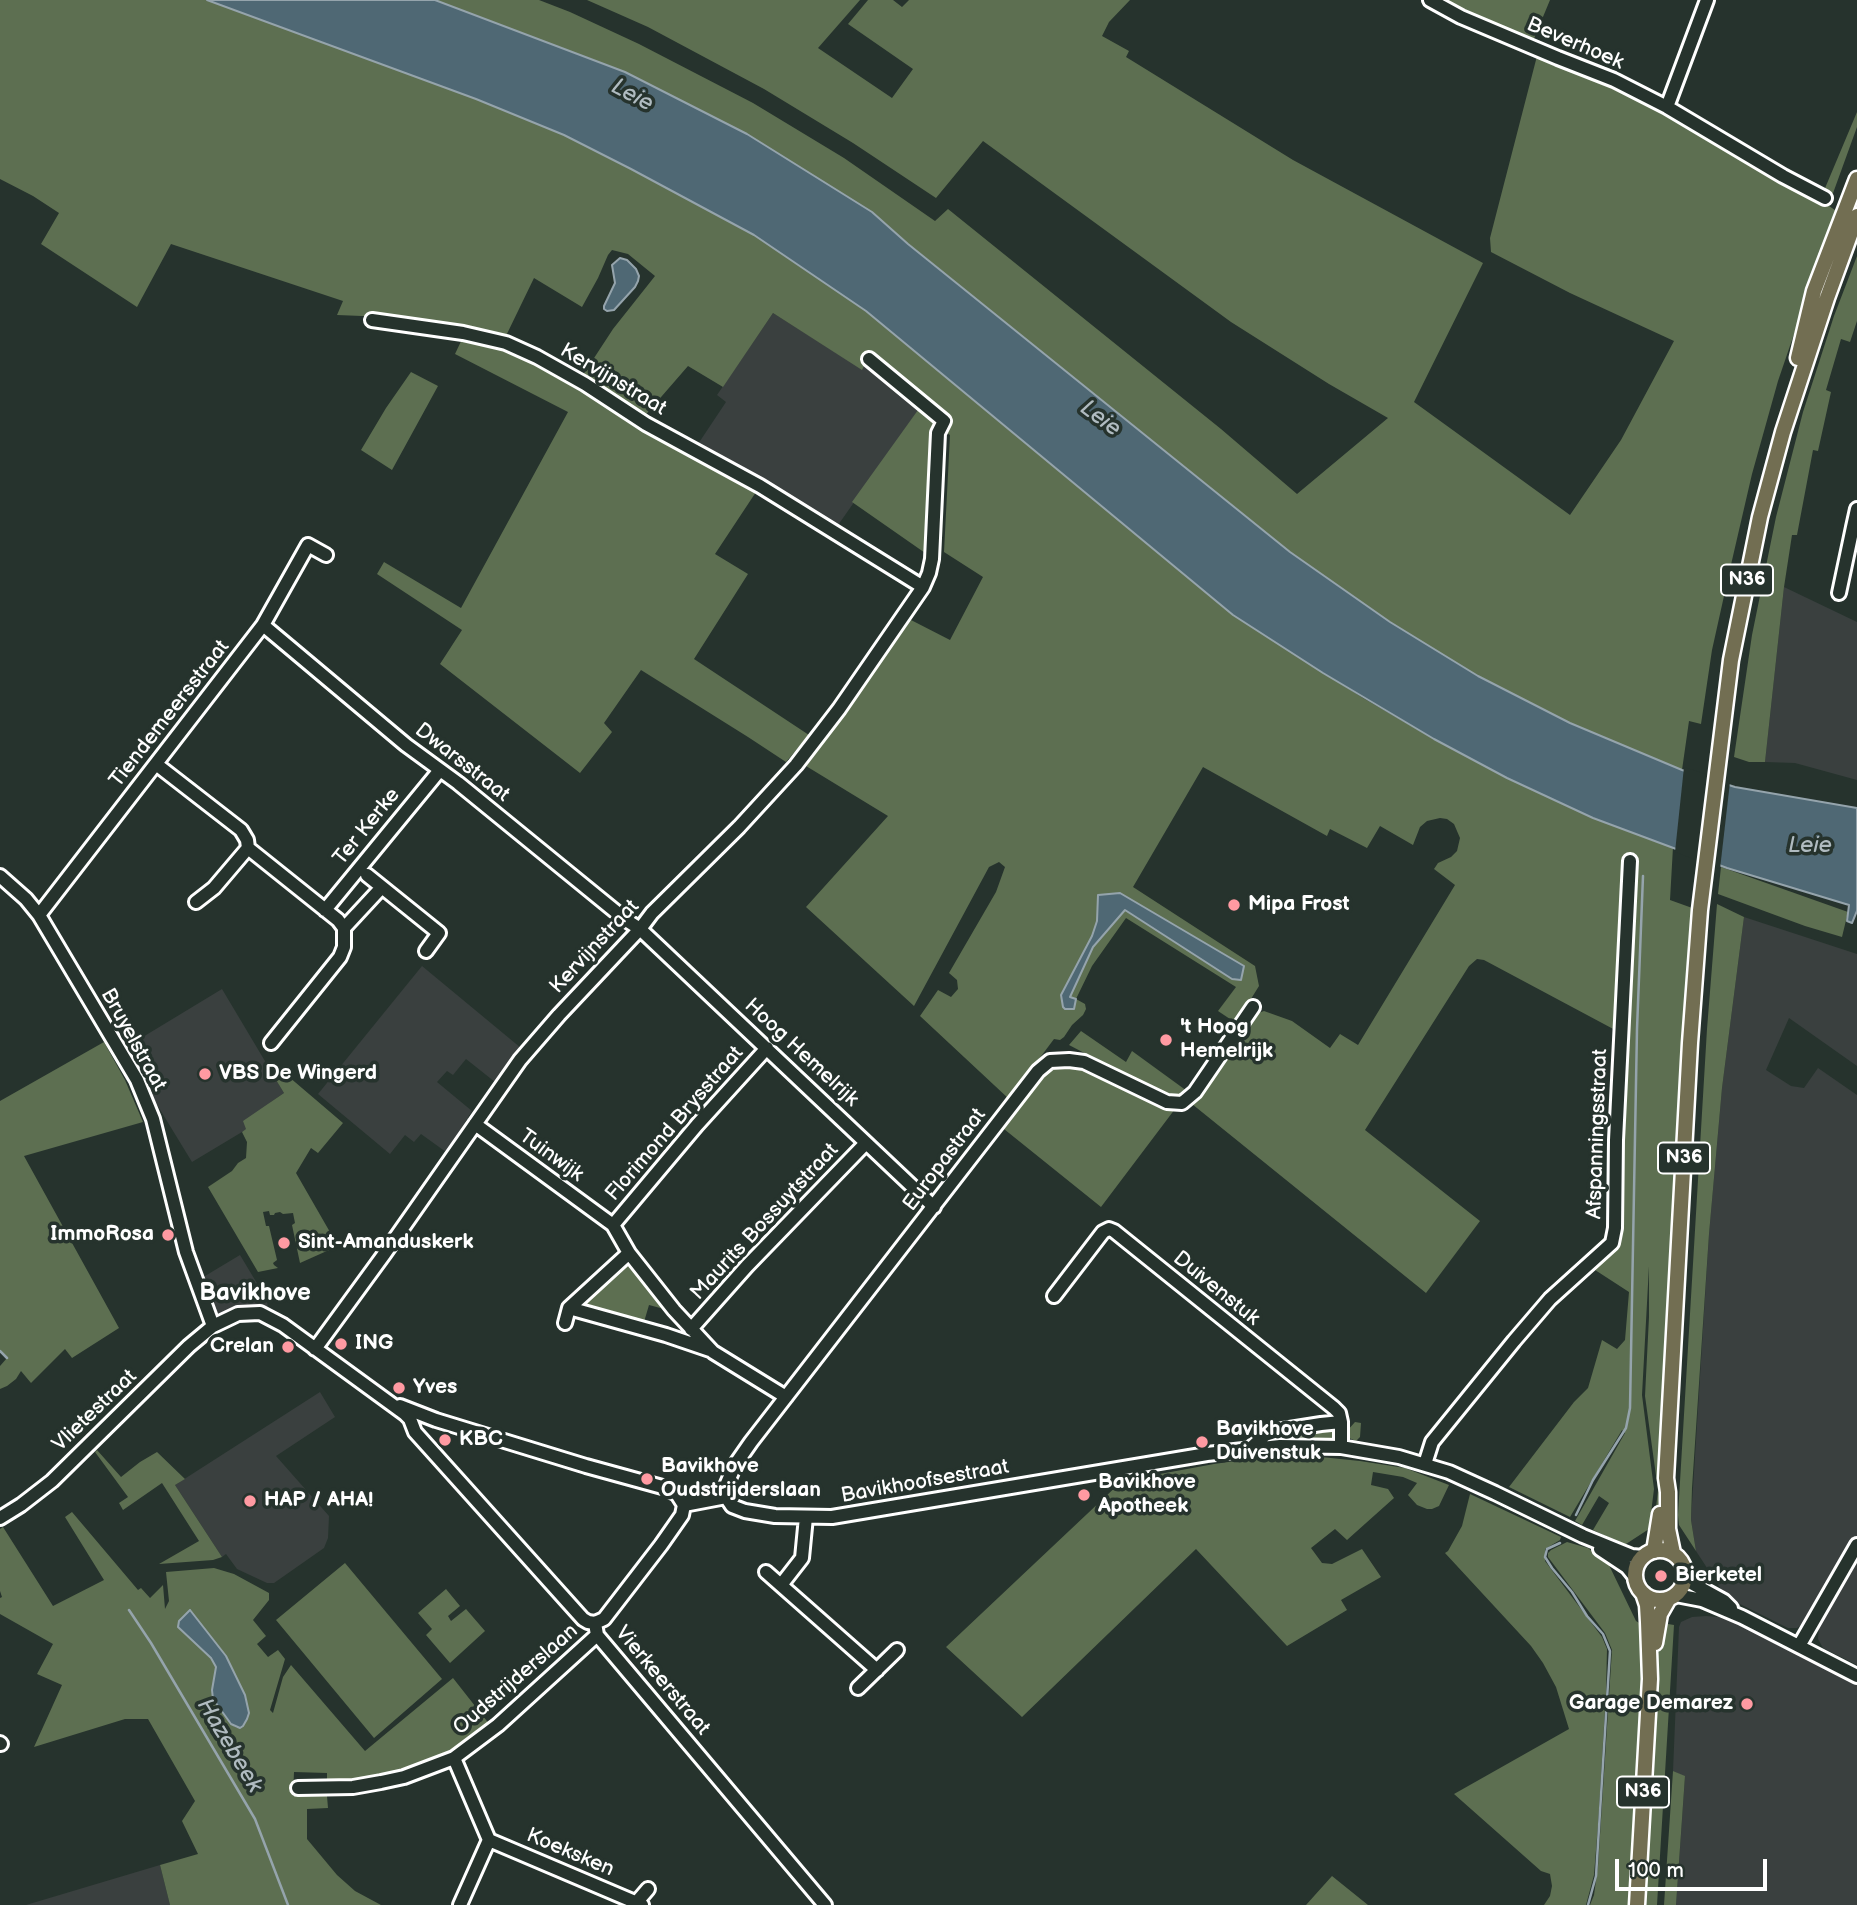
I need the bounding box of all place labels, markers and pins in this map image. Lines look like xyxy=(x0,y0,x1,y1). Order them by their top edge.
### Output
place label: Mipa Frost xyxy=(1248,892,1350,918)
marker: Mipa Frost xyxy=(1226,897,1242,913)
place label: 't Hoog Hemelrijk xyxy=(1180,1015,1273,1065)
marker: 't Hoog Hemelrijk xyxy=(1158,1032,1174,1048)
place label: VBS De Wingerd xyxy=(219,1061,377,1087)
marker: VBS De Wingerd xyxy=(197,1066,213,1082)
place label: ImmoRosa xyxy=(50,1222,154,1248)
marker: ImmoRosa xyxy=(160,1227,176,1243)
place label: Sint-Amanduskerk xyxy=(298,1230,473,1256)
marker: Sint-Amanduskerk xyxy=(276,1235,292,1251)
place label: ING xyxy=(355,1331,393,1357)
place label: Crelan xyxy=(210,1334,274,1360)
marker: ING xyxy=(333,1336,349,1352)
marker: Crelan xyxy=(280,1339,296,1355)
place label: Yves xyxy=(413,1375,457,1401)
marker: Yves xyxy=(391,1380,407,1396)
place label: Bavikhove Duivenstuk xyxy=(1216,1417,1321,1467)
place label: KBC xyxy=(459,1427,503,1453)
marker: KBC xyxy=(437,1432,453,1448)
marker: Bavikhove Duivenstuk xyxy=(1194,1434,1210,1450)
place label: Bavikhove Oudstrijderslaan xyxy=(661,1454,821,1504)
place label: Bavikhove Apotheek xyxy=(1098,1470,1196,1520)
marker: Bavikhove Oudstrijderslaan xyxy=(639,1471,655,1487)
marker: Bavikhove Apotheek xyxy=(1076,1487,1092,1503)
place label: HAP / AHA! xyxy=(264,1488,374,1514)
marker: HAP / AHA! xyxy=(242,1493,258,1509)
place label: Bierketel xyxy=(1675,1563,1762,1589)
marker: Bierketel xyxy=(1653,1568,1669,1584)
place label: Garage Demarez xyxy=(1569,1691,1733,1717)
marker: Garage Demarez xyxy=(1739,1696,1755,1712)

